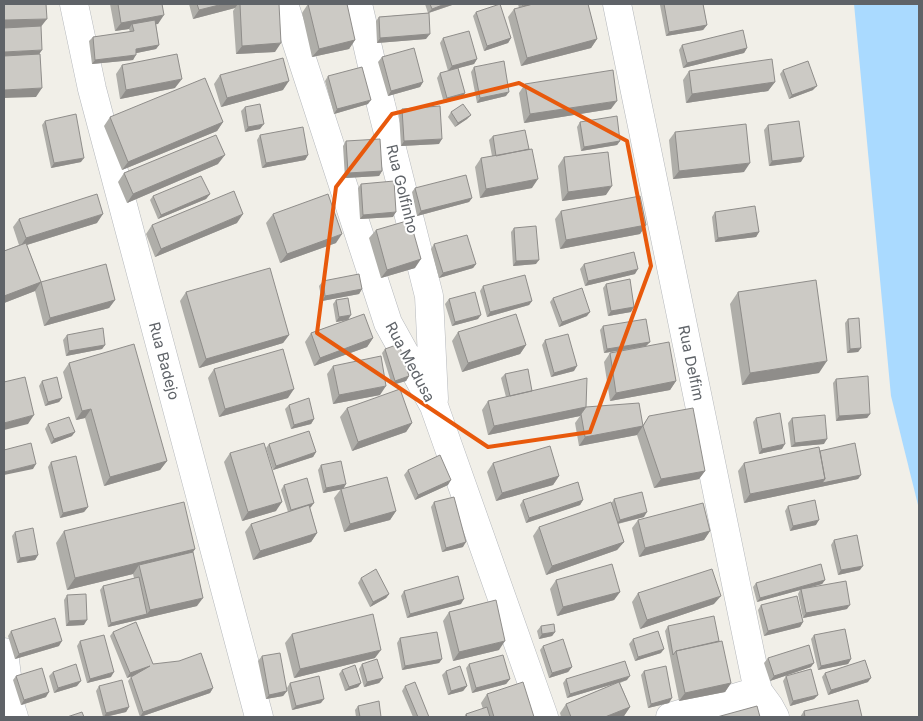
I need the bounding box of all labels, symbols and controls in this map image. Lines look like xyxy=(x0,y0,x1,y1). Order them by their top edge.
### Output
street label: Rua Golfinho xyxy=(382,142,423,235)
street label: Rua Medusa xyxy=(381,319,439,405)
street label: Rua Badejo xyxy=(145,320,184,402)
street label: Rua Delfim xyxy=(674,323,709,402)

